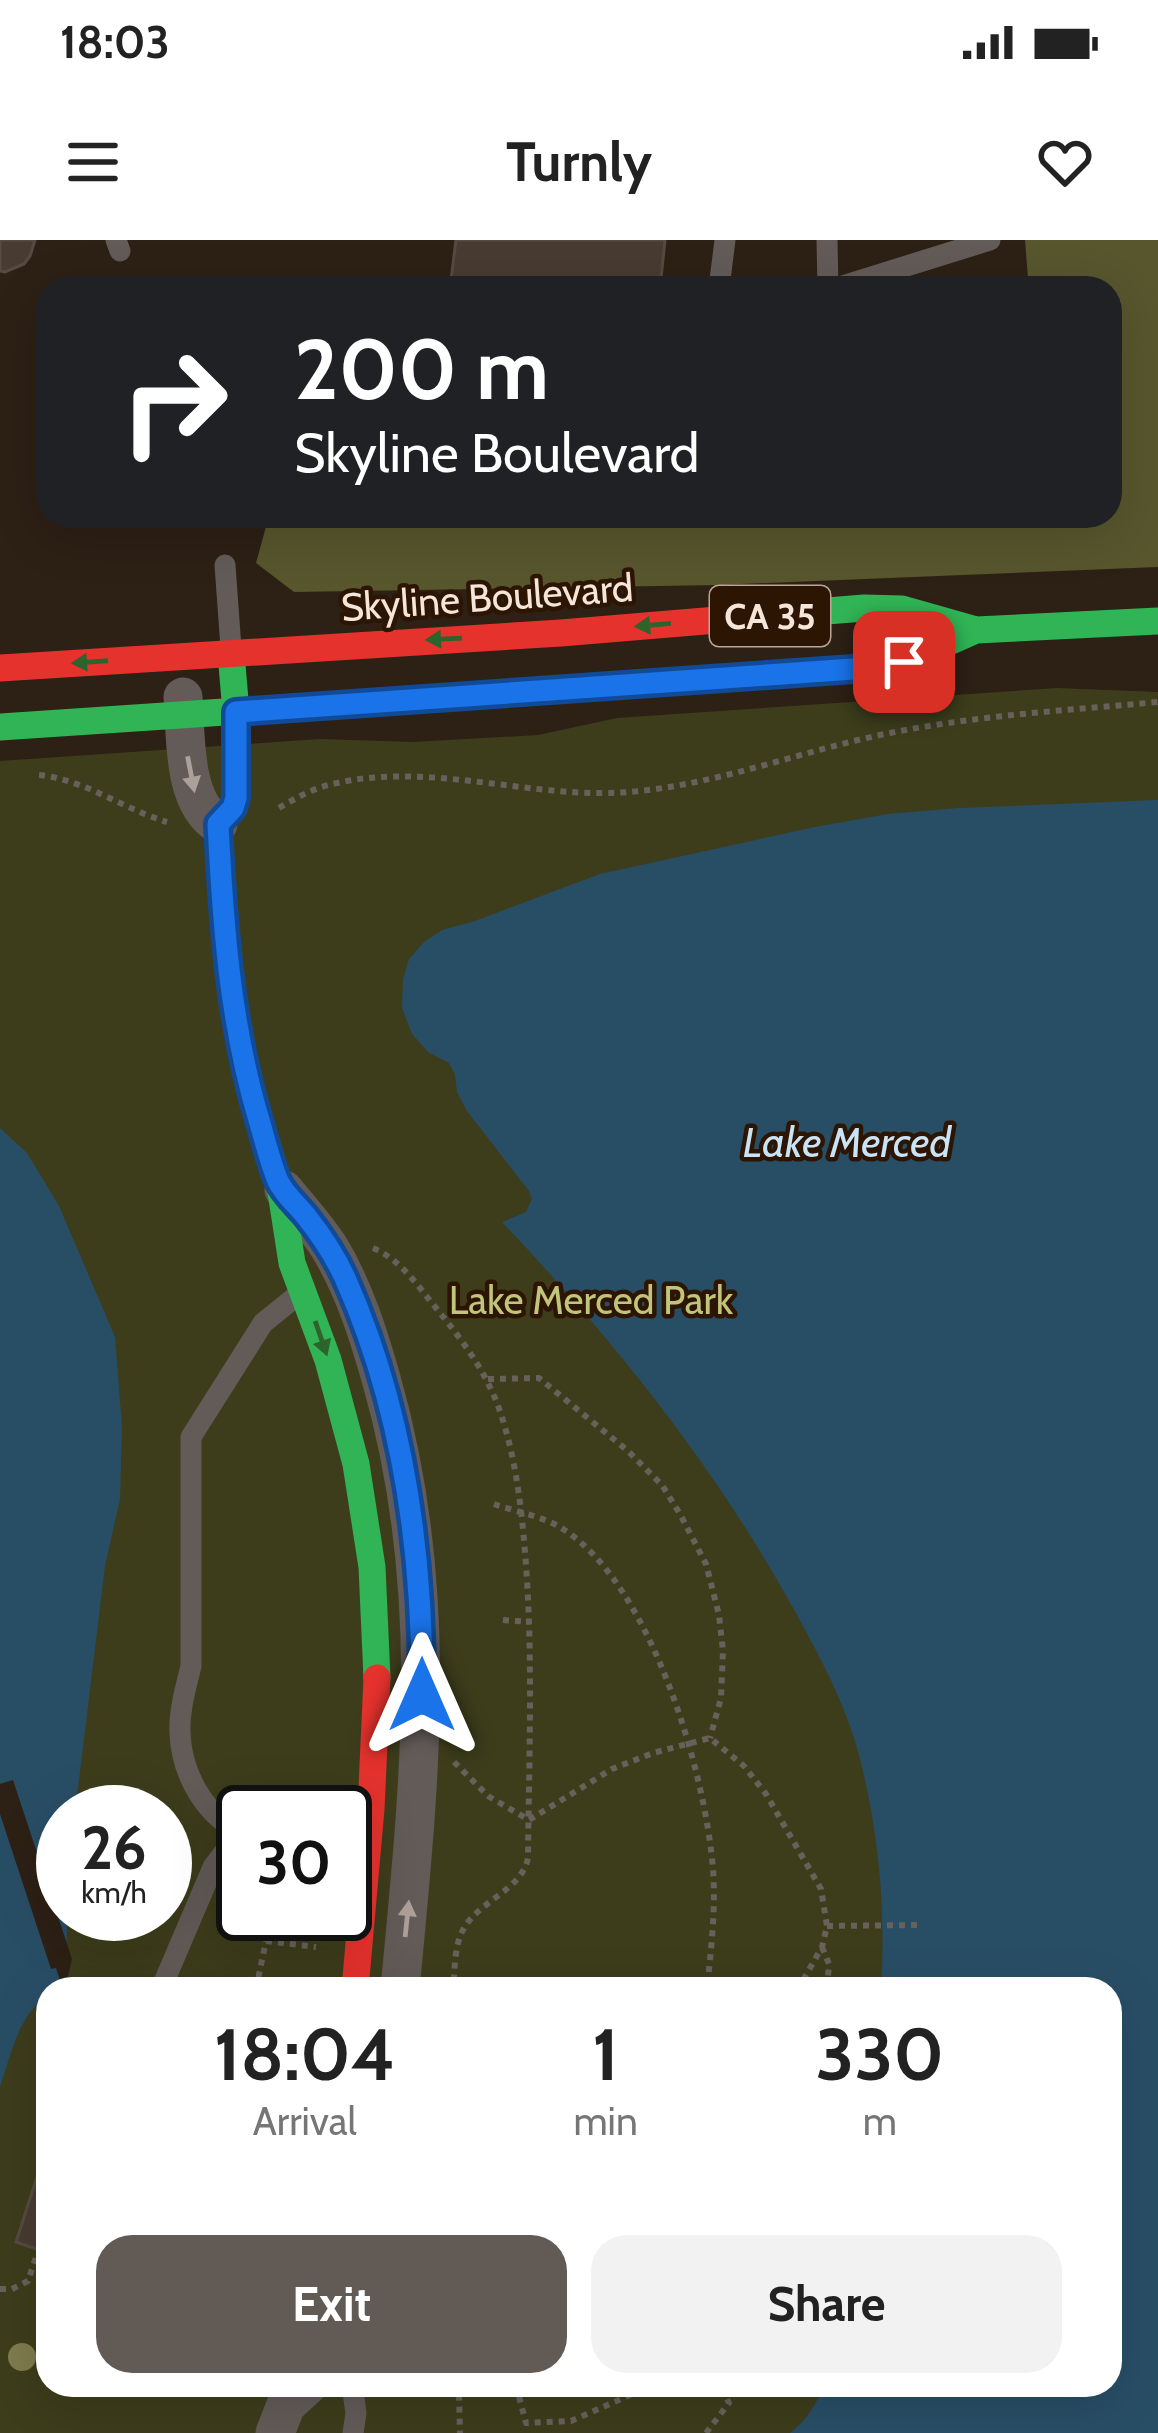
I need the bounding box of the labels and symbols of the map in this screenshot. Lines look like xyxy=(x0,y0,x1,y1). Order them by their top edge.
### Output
street label: Skyline Boulevard xyxy=(339,563,635,631)
road number: CA 35 xyxy=(710,586,830,646)
pin xyxy=(853,611,955,713)
one-way arrow xyxy=(634,616,671,635)
one-way arrow xyxy=(425,630,463,649)
one-way arrow xyxy=(71,652,108,671)
one-way arrow xyxy=(182,756,201,794)
water label: Lake Merced xyxy=(743,1116,952,1168)
park label: Lake Merced Park xyxy=(449,1276,734,1324)
one-way arrow xyxy=(312,1321,331,1357)
position arrow xyxy=(359,1632,485,1758)
speed limit sign: 30 xyxy=(216,1785,372,1941)
one-way arrow xyxy=(398,1900,417,1937)

